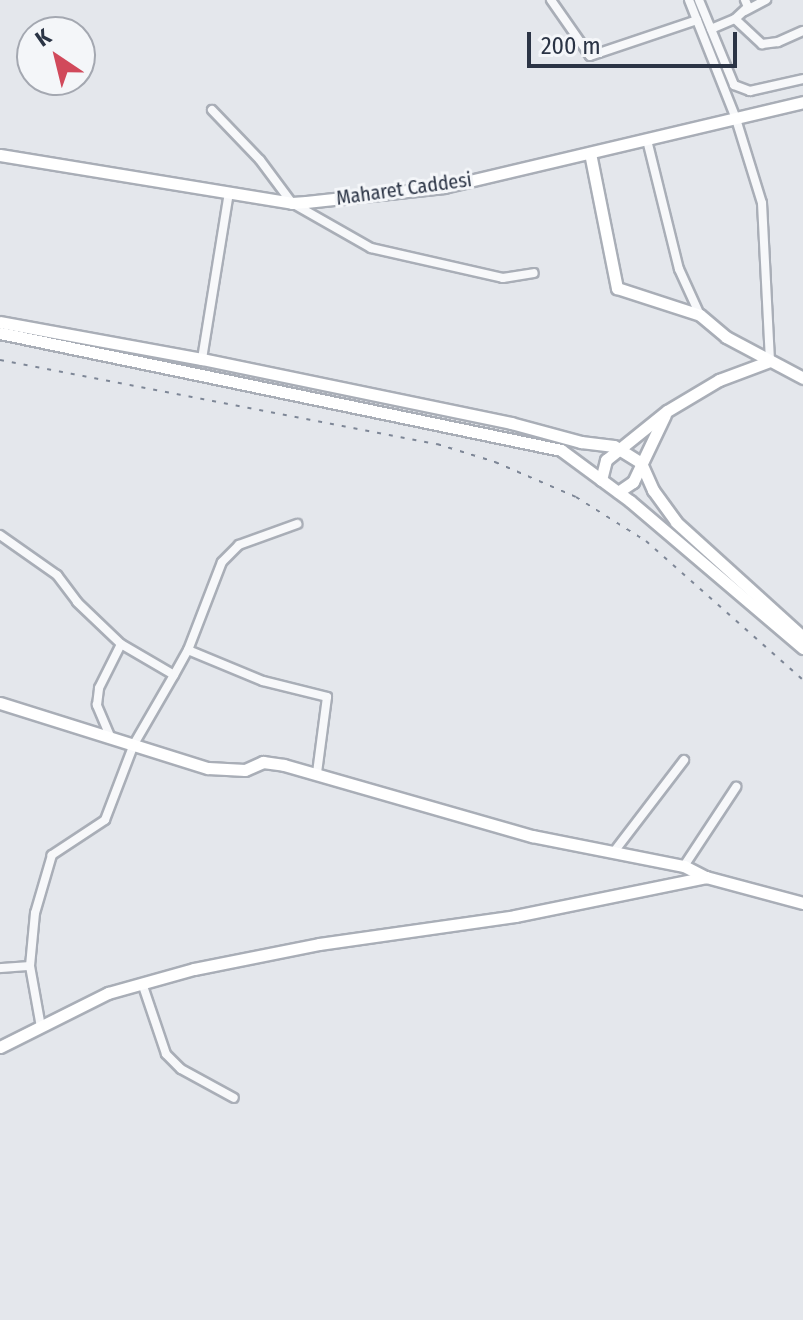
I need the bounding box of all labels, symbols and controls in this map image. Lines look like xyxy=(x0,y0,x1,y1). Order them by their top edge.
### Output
north arrow xyxy=(16,16,96,96)
scale bar xyxy=(531,16,741,66)
text: K xyxy=(30,23,56,52)
text: 200 m xyxy=(541,32,601,60)
street label: Maharet Caddesi xyxy=(335,168,473,210)

